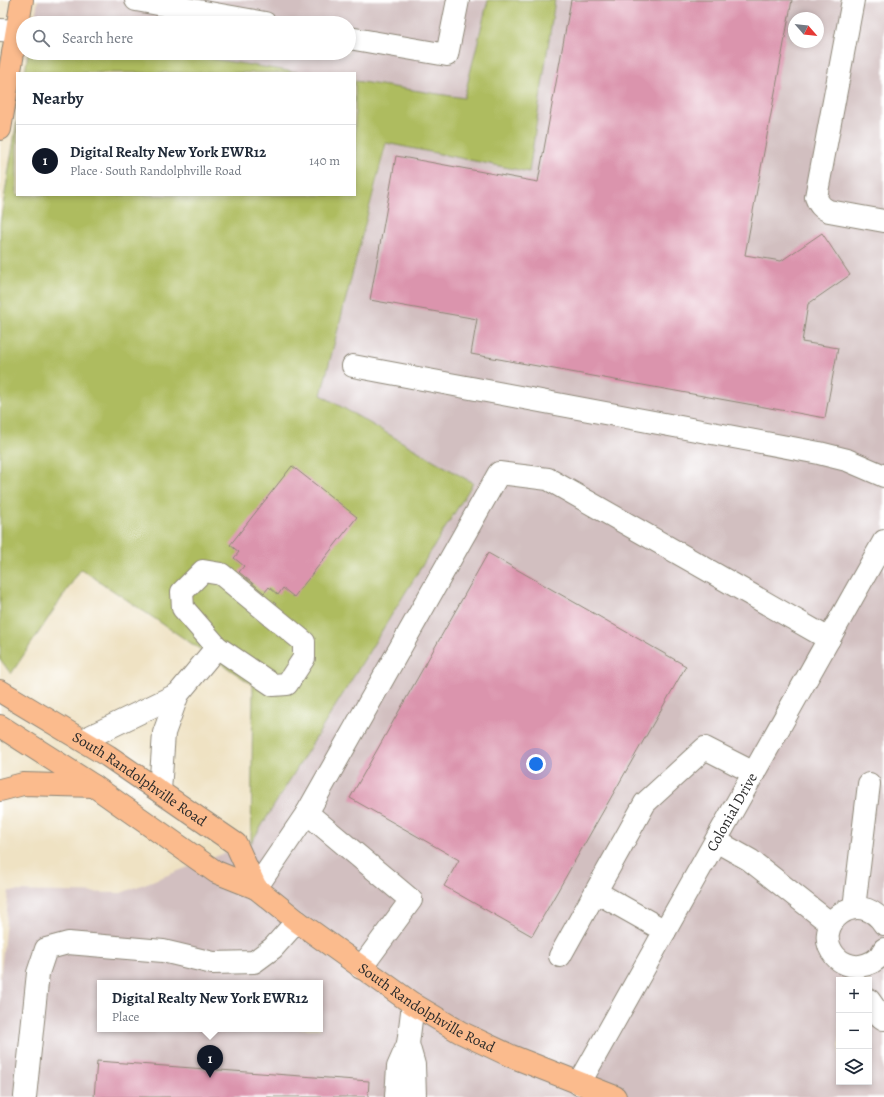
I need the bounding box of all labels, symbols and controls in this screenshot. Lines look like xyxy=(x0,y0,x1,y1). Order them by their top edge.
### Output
north arrow xyxy=(788,12,824,48)
search box xyxy=(16,16,356,60)
icon: search xyxy=(30,27,52,49)
text: Search here xyxy=(62,28,133,48)
text: Nearby xyxy=(32,87,83,110)
text: Digital Realty New York EWR12 xyxy=(70,142,266,162)
text: 1 xyxy=(43,152,47,169)
text: 140 m xyxy=(309,152,340,169)
text: Place · South Randolphville Road xyxy=(70,162,242,179)
street label: South Randolphville Road xyxy=(69,727,211,831)
your location xyxy=(526,754,546,774)
street label: Colonial Drive xyxy=(702,769,762,855)
street label: South Randolphville Road xyxy=(354,958,499,1058)
map controls xyxy=(836,977,872,1085)
button: + xyxy=(836,977,872,1013)
popup xyxy=(97,980,323,1032)
text: Digital Realty New York EWR12 xyxy=(112,988,308,1008)
text: Place xyxy=(112,1008,139,1025)
button: − xyxy=(836,1013,872,1049)
pin: 1 xyxy=(197,1045,223,1078)
button: layers xyxy=(836,1049,872,1085)

